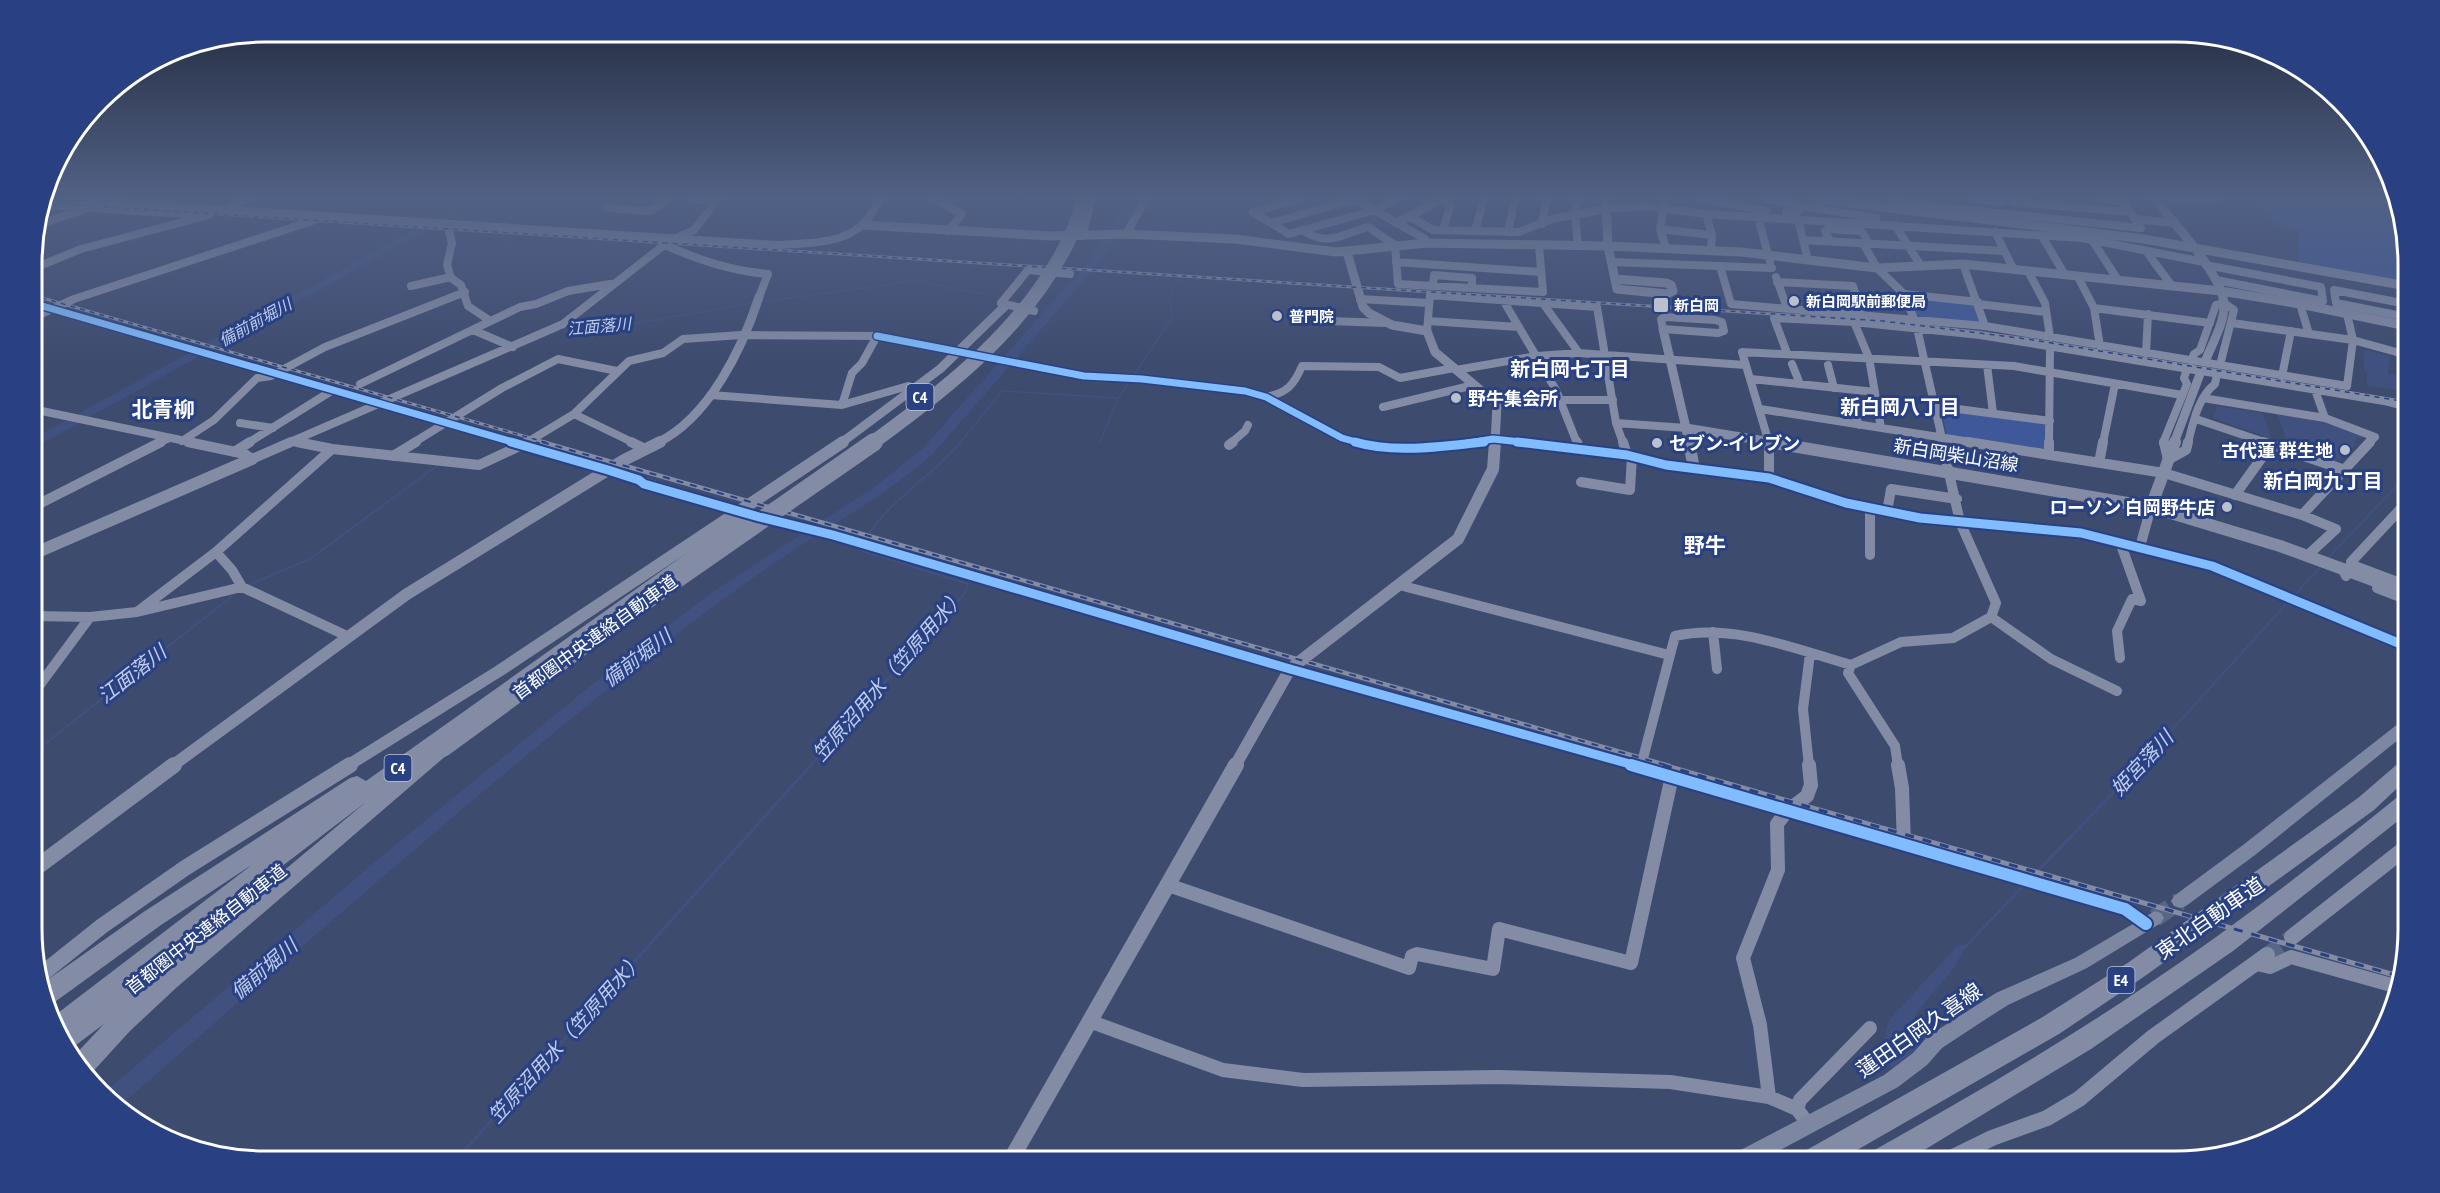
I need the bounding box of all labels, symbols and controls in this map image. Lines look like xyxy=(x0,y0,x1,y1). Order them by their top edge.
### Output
place label: 新白岡駅前郵便局 xyxy=(1806,292,1926,311)
water label: 備前前堀川 xyxy=(215,293,297,350)
marker: 新白岡駅前郵便局 xyxy=(1787,294,1801,308)
marker: 新白岡 xyxy=(1652,296,1670,314)
place label: 新白岡 xyxy=(1674,296,1719,315)
place label: 普門院 xyxy=(1289,307,1334,326)
marker: 普門院 xyxy=(1270,309,1284,323)
water label: 江面落川 xyxy=(566,313,634,339)
district label: 新白岡七丁目 xyxy=(1510,356,1630,382)
road number: C4 xyxy=(906,384,934,410)
place label: 野牛集会所 xyxy=(1468,387,1558,410)
marker: 野牛集会所 xyxy=(1449,391,1463,405)
district label: 新白岡八丁目 xyxy=(1840,394,1960,420)
district label: 北青柳 xyxy=(132,396,195,423)
place label: セブン-イレブン xyxy=(1669,432,1800,455)
street label: 新白岡柴山沼線 xyxy=(1892,434,2020,476)
marker: セブン-イレブン xyxy=(1650,436,1664,450)
place label: 古代蓮 群生地 xyxy=(2221,439,2333,462)
marker: 古代蓮 群生地 xyxy=(2338,443,2352,457)
district label: 新白岡九丁目 xyxy=(2263,468,2383,494)
place label: ローソン 白岡野牛店 xyxy=(2049,496,2215,519)
marker: ローソン 白岡野牛店 xyxy=(2220,500,2234,514)
district label: 野牛 xyxy=(1684,532,1726,559)
street label: 首都圏中央連絡自動車道 xyxy=(508,570,682,704)
water label: 笠原沼用水（笠原用水） xyxy=(807,583,971,767)
water label: 備前堀川 xyxy=(597,622,678,692)
water label: 江面落川 xyxy=(92,638,173,709)
water label: 姫宮落川 xyxy=(2105,723,2180,801)
road number: C4 xyxy=(384,755,412,781)
street label: 首都圏中央連絡自動車道 xyxy=(121,859,291,999)
street label: 東北自動車道 xyxy=(2151,871,2269,965)
water label: 備前堀川 xyxy=(225,932,304,1005)
water label: 笠原沼用水（笠原用水） xyxy=(483,948,649,1128)
road number: E4 xyxy=(2108,967,2134,993)
street label: 蓮田白岡久喜線 xyxy=(1851,977,1987,1083)

